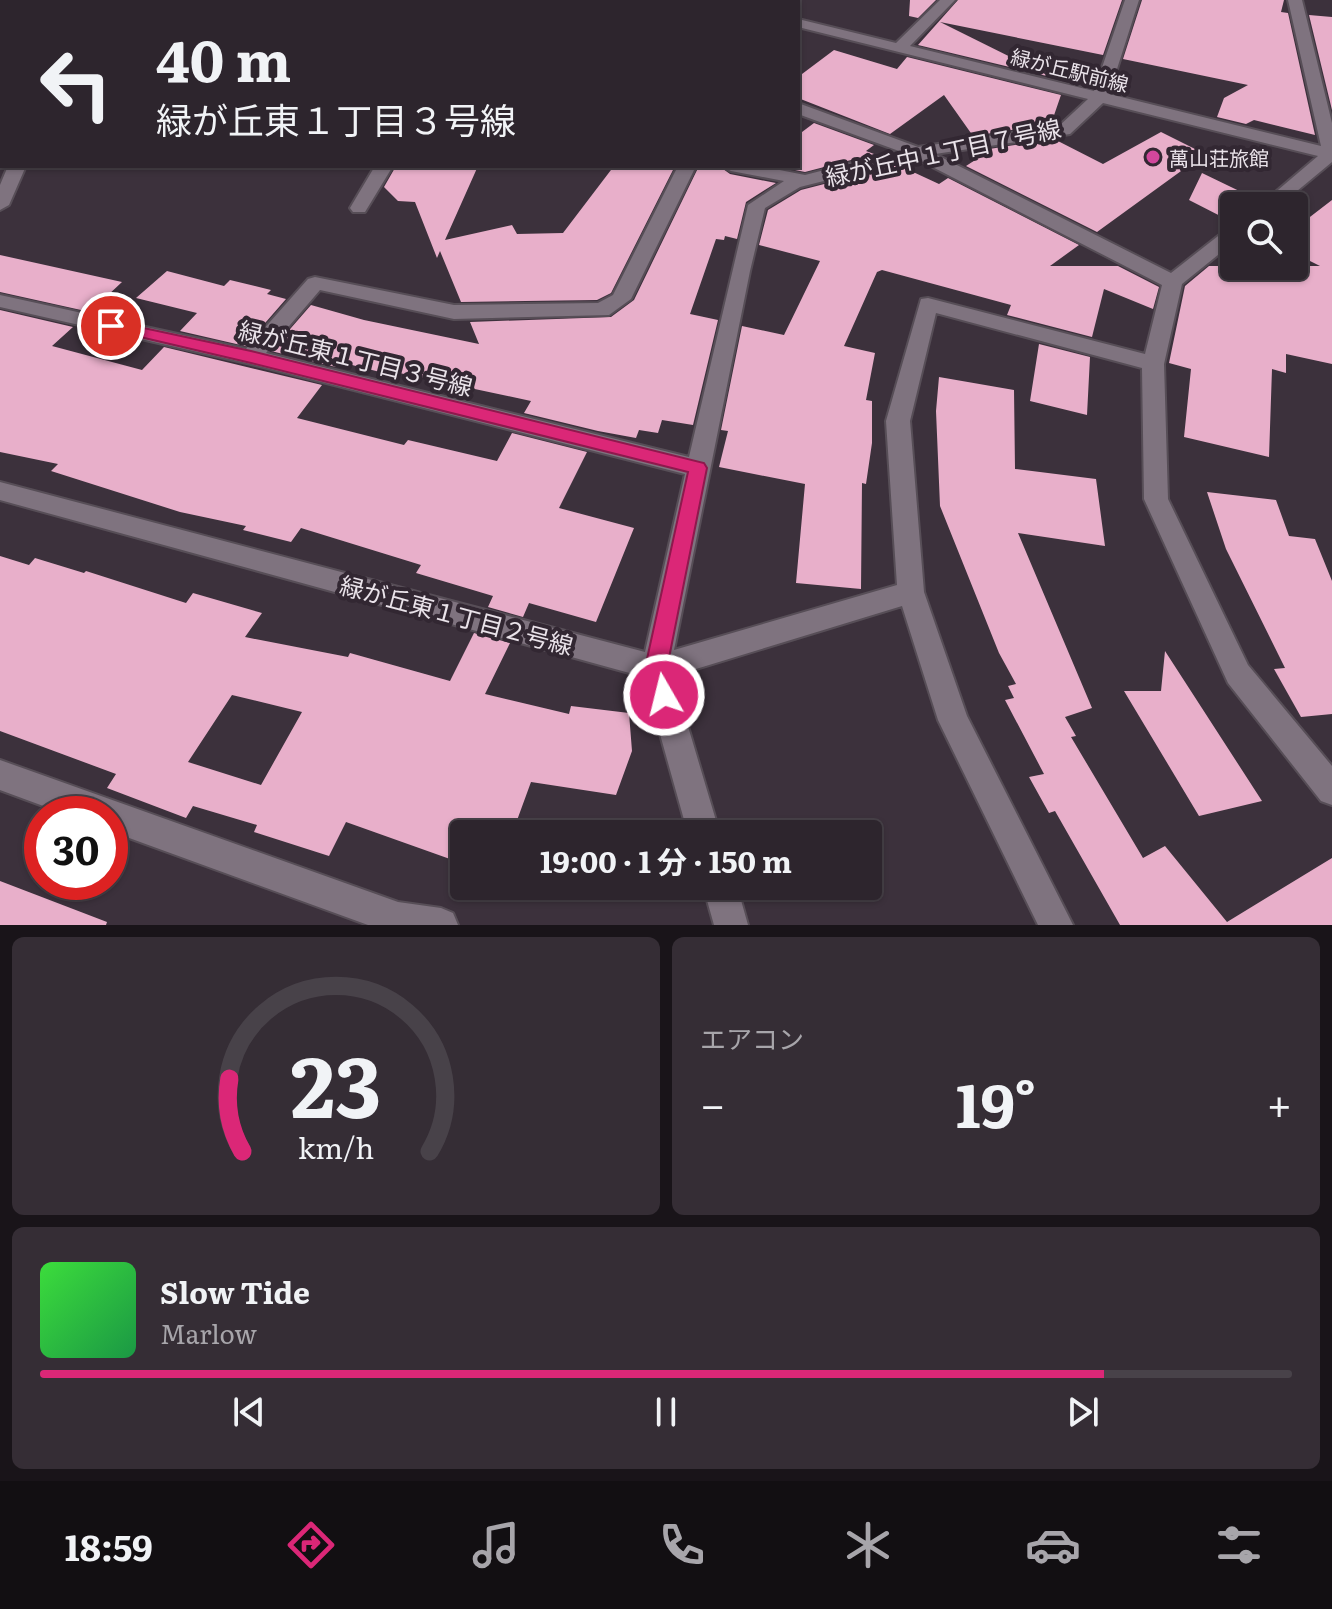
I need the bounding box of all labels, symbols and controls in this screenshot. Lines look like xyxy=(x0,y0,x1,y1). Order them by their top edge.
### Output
text: 40 m xyxy=(156,16,291,99)
icon: left xyxy=(24,32,128,136)
street label: 緑が丘駅前線 xyxy=(1008,40,1132,98)
text: 緑が丘東１丁目３号線 xyxy=(156,92,516,145)
street label: 緑が丘中１丁目７号線 xyxy=(822,109,1064,193)
place label: 萬山荘旅館 xyxy=(1169,142,1269,172)
marker: 萬山荘旅館 xyxy=(1144,148,1162,166)
map controls xyxy=(1220,192,1308,280)
button: search xyxy=(1220,192,1308,280)
pin xyxy=(77,292,145,360)
icon: arrive xyxy=(89,304,133,348)
street label: 緑が丘東１丁目３号線 xyxy=(235,311,477,403)
street label: 緑が丘東１丁目２号線 xyxy=(337,566,577,662)
position arrow xyxy=(622,653,706,737)
speed limit sign: 30 xyxy=(24,796,128,900)
text: 19:00 · 1 分 · 150 m xyxy=(540,838,792,882)
text: エアコン xyxy=(700,1018,804,1057)
text: 23 xyxy=(290,1020,382,1144)
text: 19° xyxy=(956,1057,1036,1146)
text: − xyxy=(700,1069,726,1135)
text: + xyxy=(1266,1069,1292,1135)
text: km/h xyxy=(298,1125,374,1168)
text: Slow Tide xyxy=(160,1269,310,1313)
text: Marlow xyxy=(160,1313,257,1352)
icon: previous xyxy=(227,1390,271,1434)
icon: pause xyxy=(644,1390,688,1434)
icon: next xyxy=(1061,1390,1105,1434)
icon: directions xyxy=(283,1517,339,1573)
icon: music xyxy=(468,1517,524,1573)
icon: phone xyxy=(654,1517,710,1573)
icon: climate xyxy=(840,1517,896,1573)
icon: car xyxy=(1025,1517,1081,1573)
icon: filters xyxy=(1211,1517,1267,1573)
text: 18:59 xyxy=(65,1519,153,1572)

